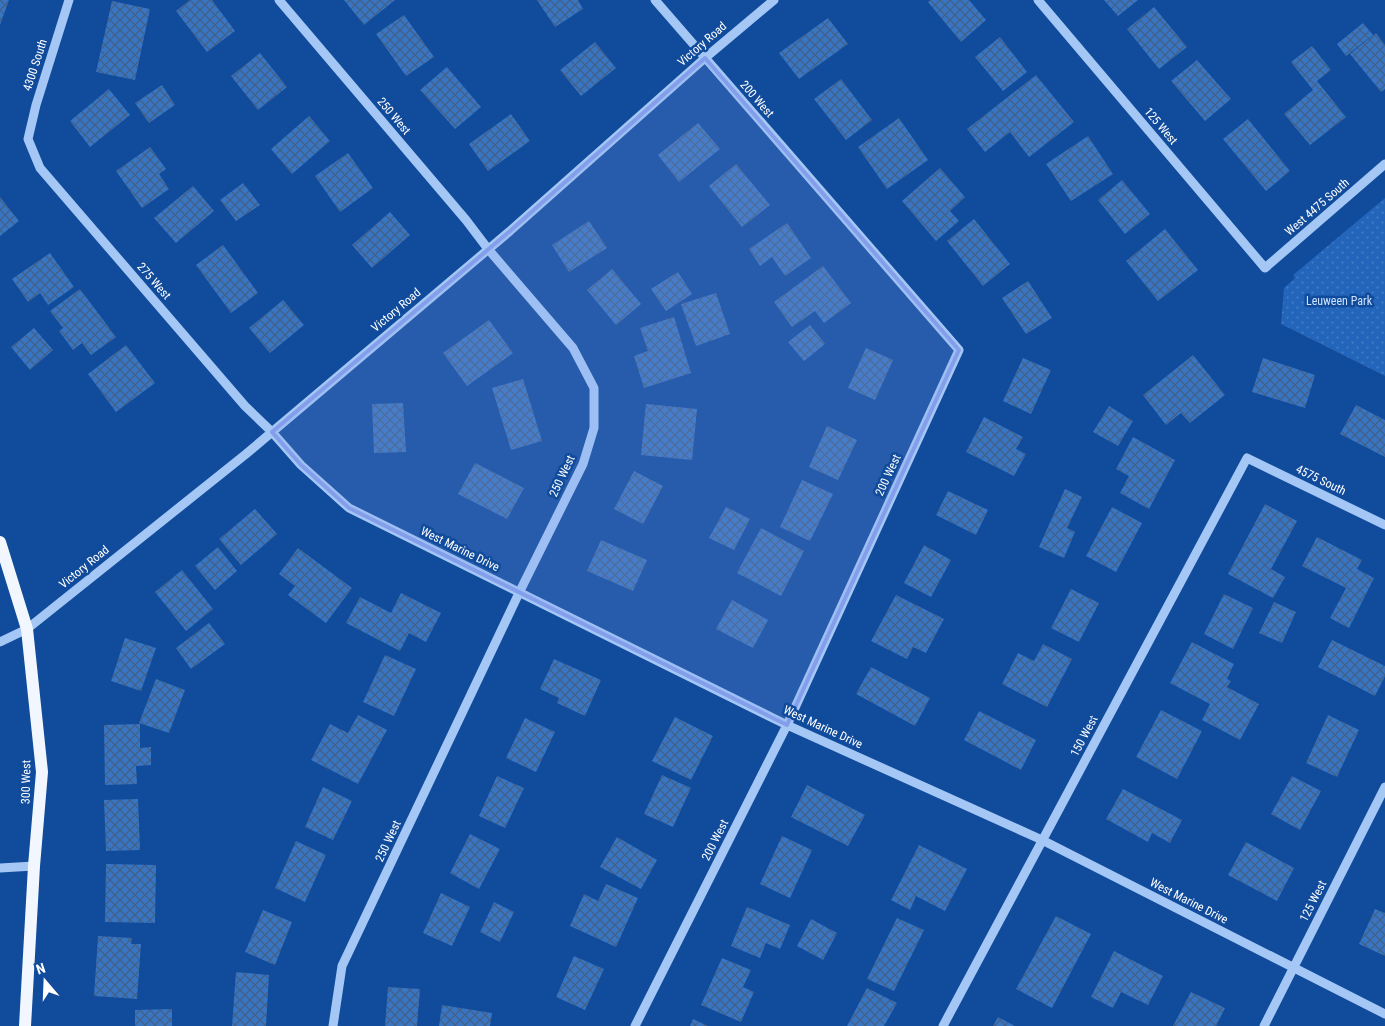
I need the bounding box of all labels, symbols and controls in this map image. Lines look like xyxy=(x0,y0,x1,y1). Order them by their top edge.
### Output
street label: Victory Road xyxy=(675,19,729,69)
street label: 4300 South xyxy=(20,37,50,93)
street label: 200 West xyxy=(737,78,777,121)
street label: 250 West xyxy=(374,95,414,138)
street label: 125 West xyxy=(1141,105,1181,148)
street label: West 4475 South xyxy=(1282,175,1352,239)
street label: 275 West xyxy=(134,260,174,303)
street label: Victory Road xyxy=(368,285,424,335)
park label: Leuween Park xyxy=(1306,294,1373,308)
street label: 200 West xyxy=(872,452,904,498)
street label: 250 West xyxy=(546,453,578,499)
street label: 4575 South xyxy=(1294,462,1348,498)
street label: West Marine Drive xyxy=(418,524,502,574)
street label: Victory Road xyxy=(56,543,112,591)
street label: West Marine Drive xyxy=(781,703,865,752)
street label: 150 West xyxy=(1067,713,1101,759)
street label: 300 West xyxy=(19,759,33,804)
street label: 200 West xyxy=(699,817,731,863)
street label: 250 West xyxy=(372,818,404,864)
street label: West Marine Drive xyxy=(1148,875,1231,927)
street label: 125 West xyxy=(1297,878,1329,924)
north arrow xyxy=(20,956,70,1006)
text: N xyxy=(34,960,47,978)

